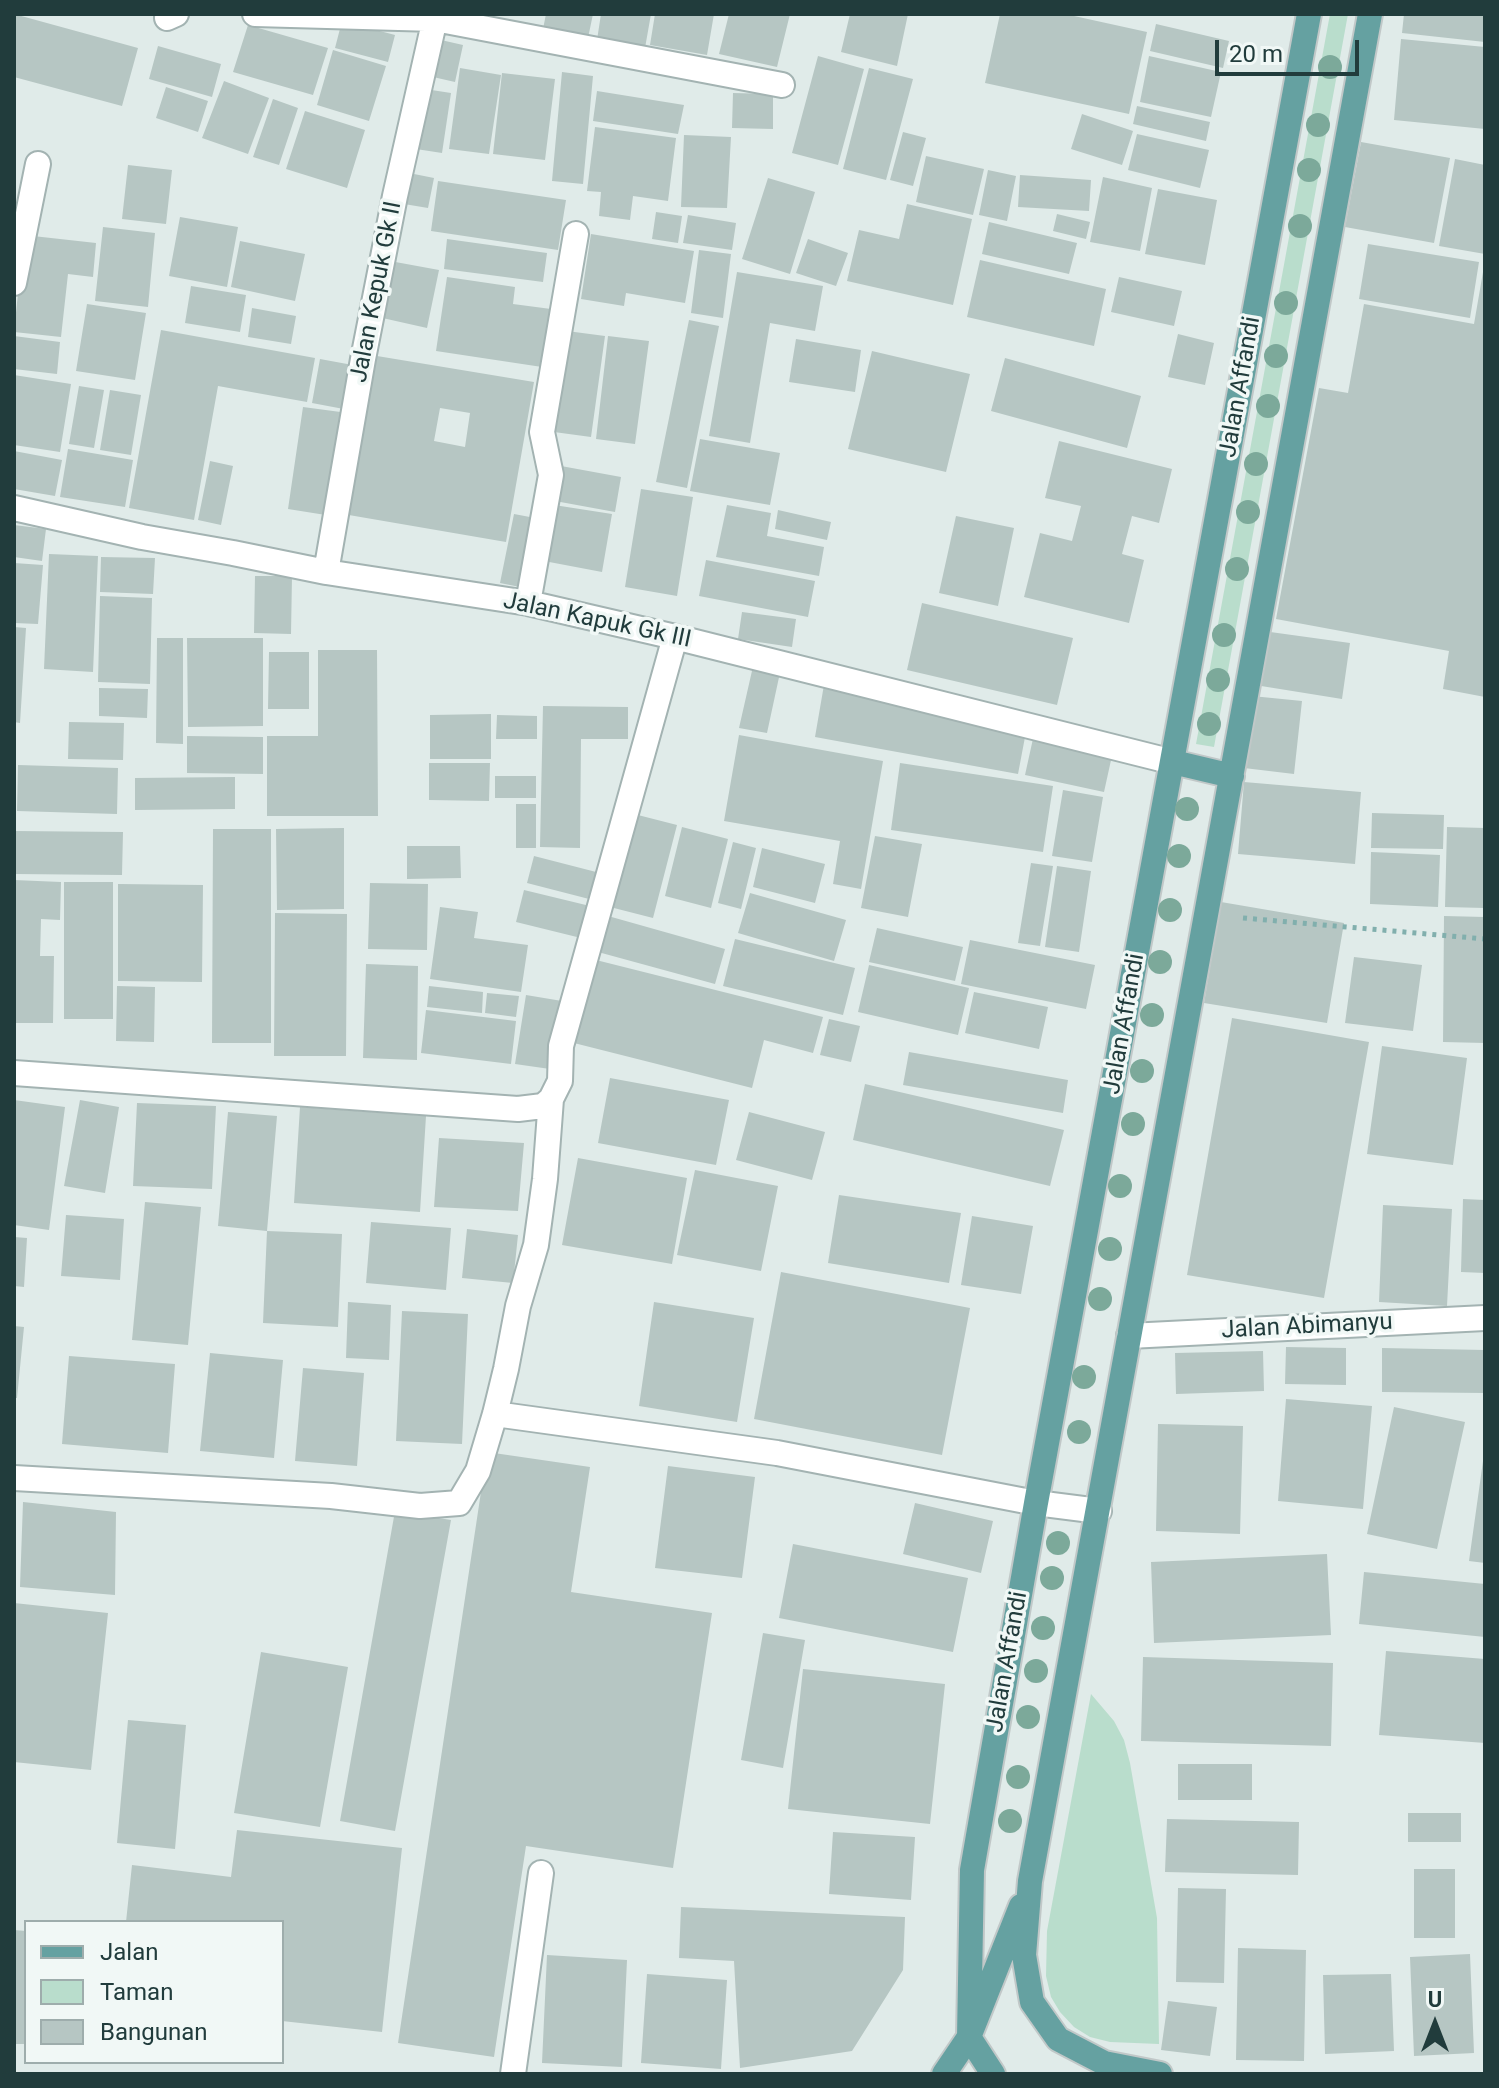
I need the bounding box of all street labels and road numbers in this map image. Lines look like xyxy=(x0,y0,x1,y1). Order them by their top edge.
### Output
street label: Jalan Kepuk Gk II xyxy=(345,199,409,385)
street label: Jalan Affandi xyxy=(1214,314,1268,460)
street label: Jalan Kapuk Gk III xyxy=(500,587,694,655)
street label: Jalan Affandi xyxy=(1098,951,1152,1097)
street label: Jalan Abimanyu xyxy=(1221,1308,1393,1346)
street label: Jalan Affandi xyxy=(981,1589,1035,1735)

